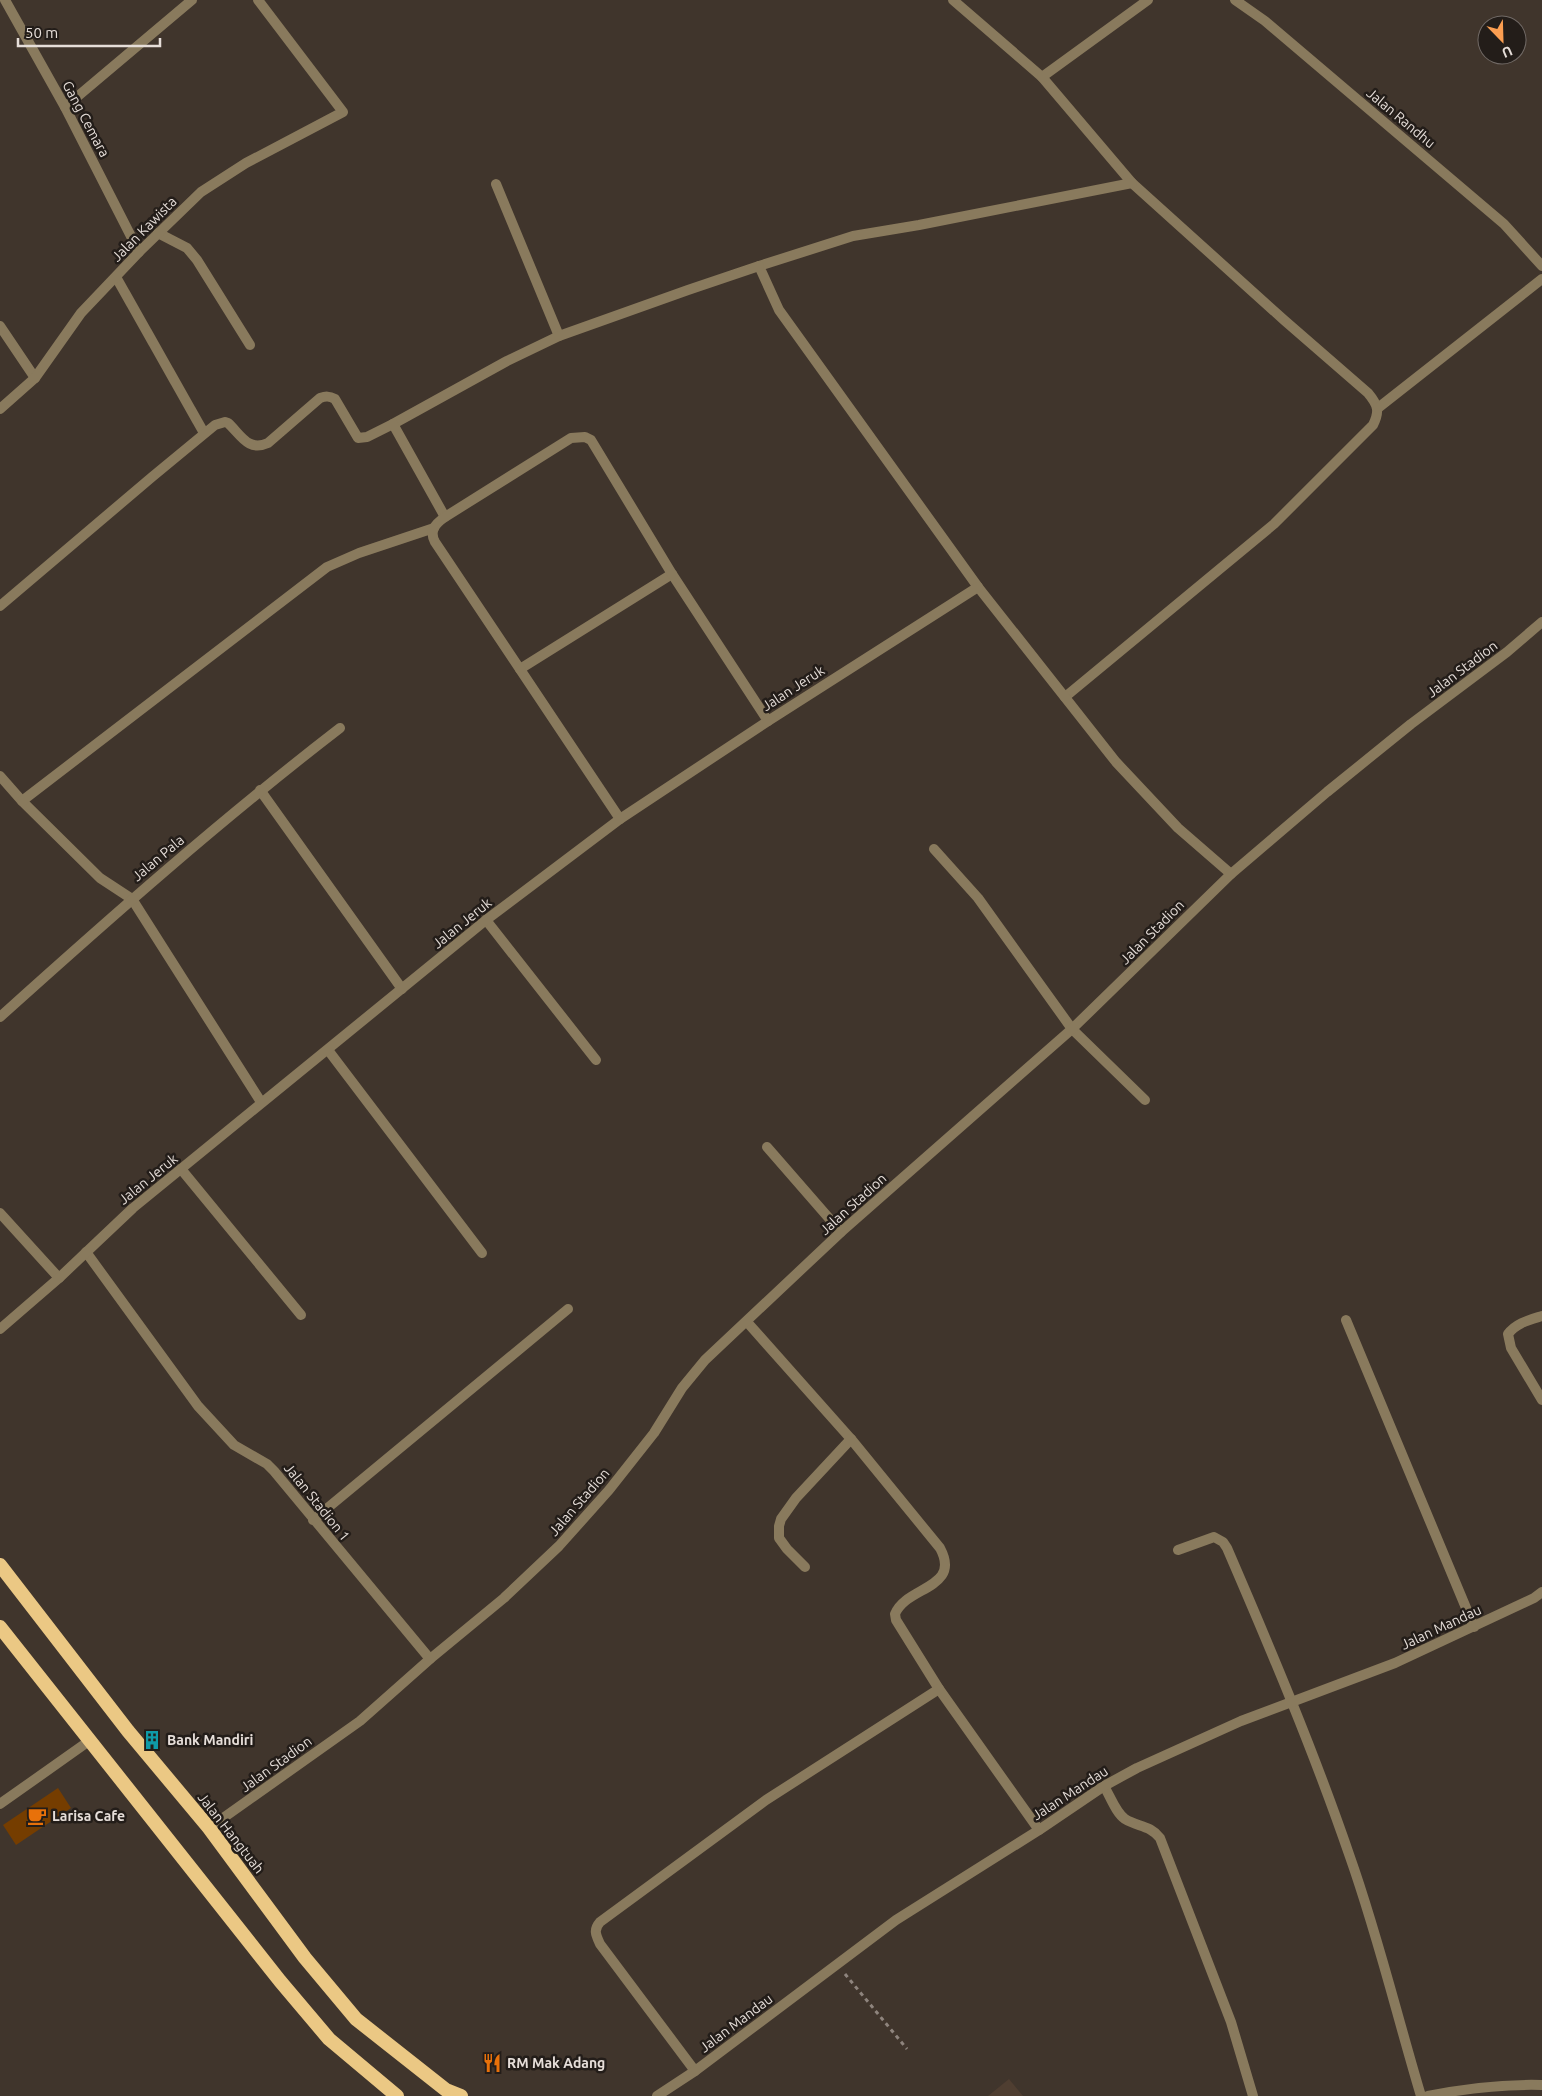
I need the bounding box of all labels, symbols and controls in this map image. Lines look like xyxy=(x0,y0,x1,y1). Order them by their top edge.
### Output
scale bar xyxy=(18,15,160,47)
north arrow xyxy=(1477,15,1527,65)
text: 50 m xyxy=(25,24,58,41)
text: U xyxy=(1499,43,1515,61)
street label: Gang Cemara xyxy=(59,78,113,160)
street label: Jalan Randhu xyxy=(1364,85,1438,151)
street label: Jalan Kawista xyxy=(108,193,180,265)
street label: Jalan Stadion xyxy=(1424,637,1500,701)
street label: Jalan Jeruk xyxy=(759,662,827,714)
street label: Jalan Pala xyxy=(129,832,187,884)
street label: Jalan Jeruk xyxy=(429,894,495,952)
street label: Jalan Stadion xyxy=(1117,897,1187,967)
street label: Jalan Jeruk xyxy=(115,1150,181,1208)
street label: Jalan Stadion xyxy=(816,1170,890,1238)
street label: Jalan Stadion 1 xyxy=(281,1460,353,1544)
street label: Jalan Stadion xyxy=(545,1465,613,1539)
street label: Jalan Mandau xyxy=(1398,1601,1484,1653)
building icon: Bank Mandiri xyxy=(141,1729,163,1751)
place label: Bank Mandiri xyxy=(167,1732,254,1748)
street label: Jalan Stadion xyxy=(237,1733,315,1795)
street label: Jalan Mandau xyxy=(1029,1763,1111,1823)
street label: Jalan Hangtuah xyxy=(195,1790,267,1876)
cafe icon: Larisa Cafe xyxy=(26,1805,48,1827)
place label: Larisa Cafe xyxy=(52,1808,125,1824)
street label: Jalan Mandau xyxy=(696,1990,776,2056)
restaurant icon: RM Mak Adang xyxy=(481,2052,503,2074)
place label: RM Mak Adang xyxy=(507,2055,605,2071)

